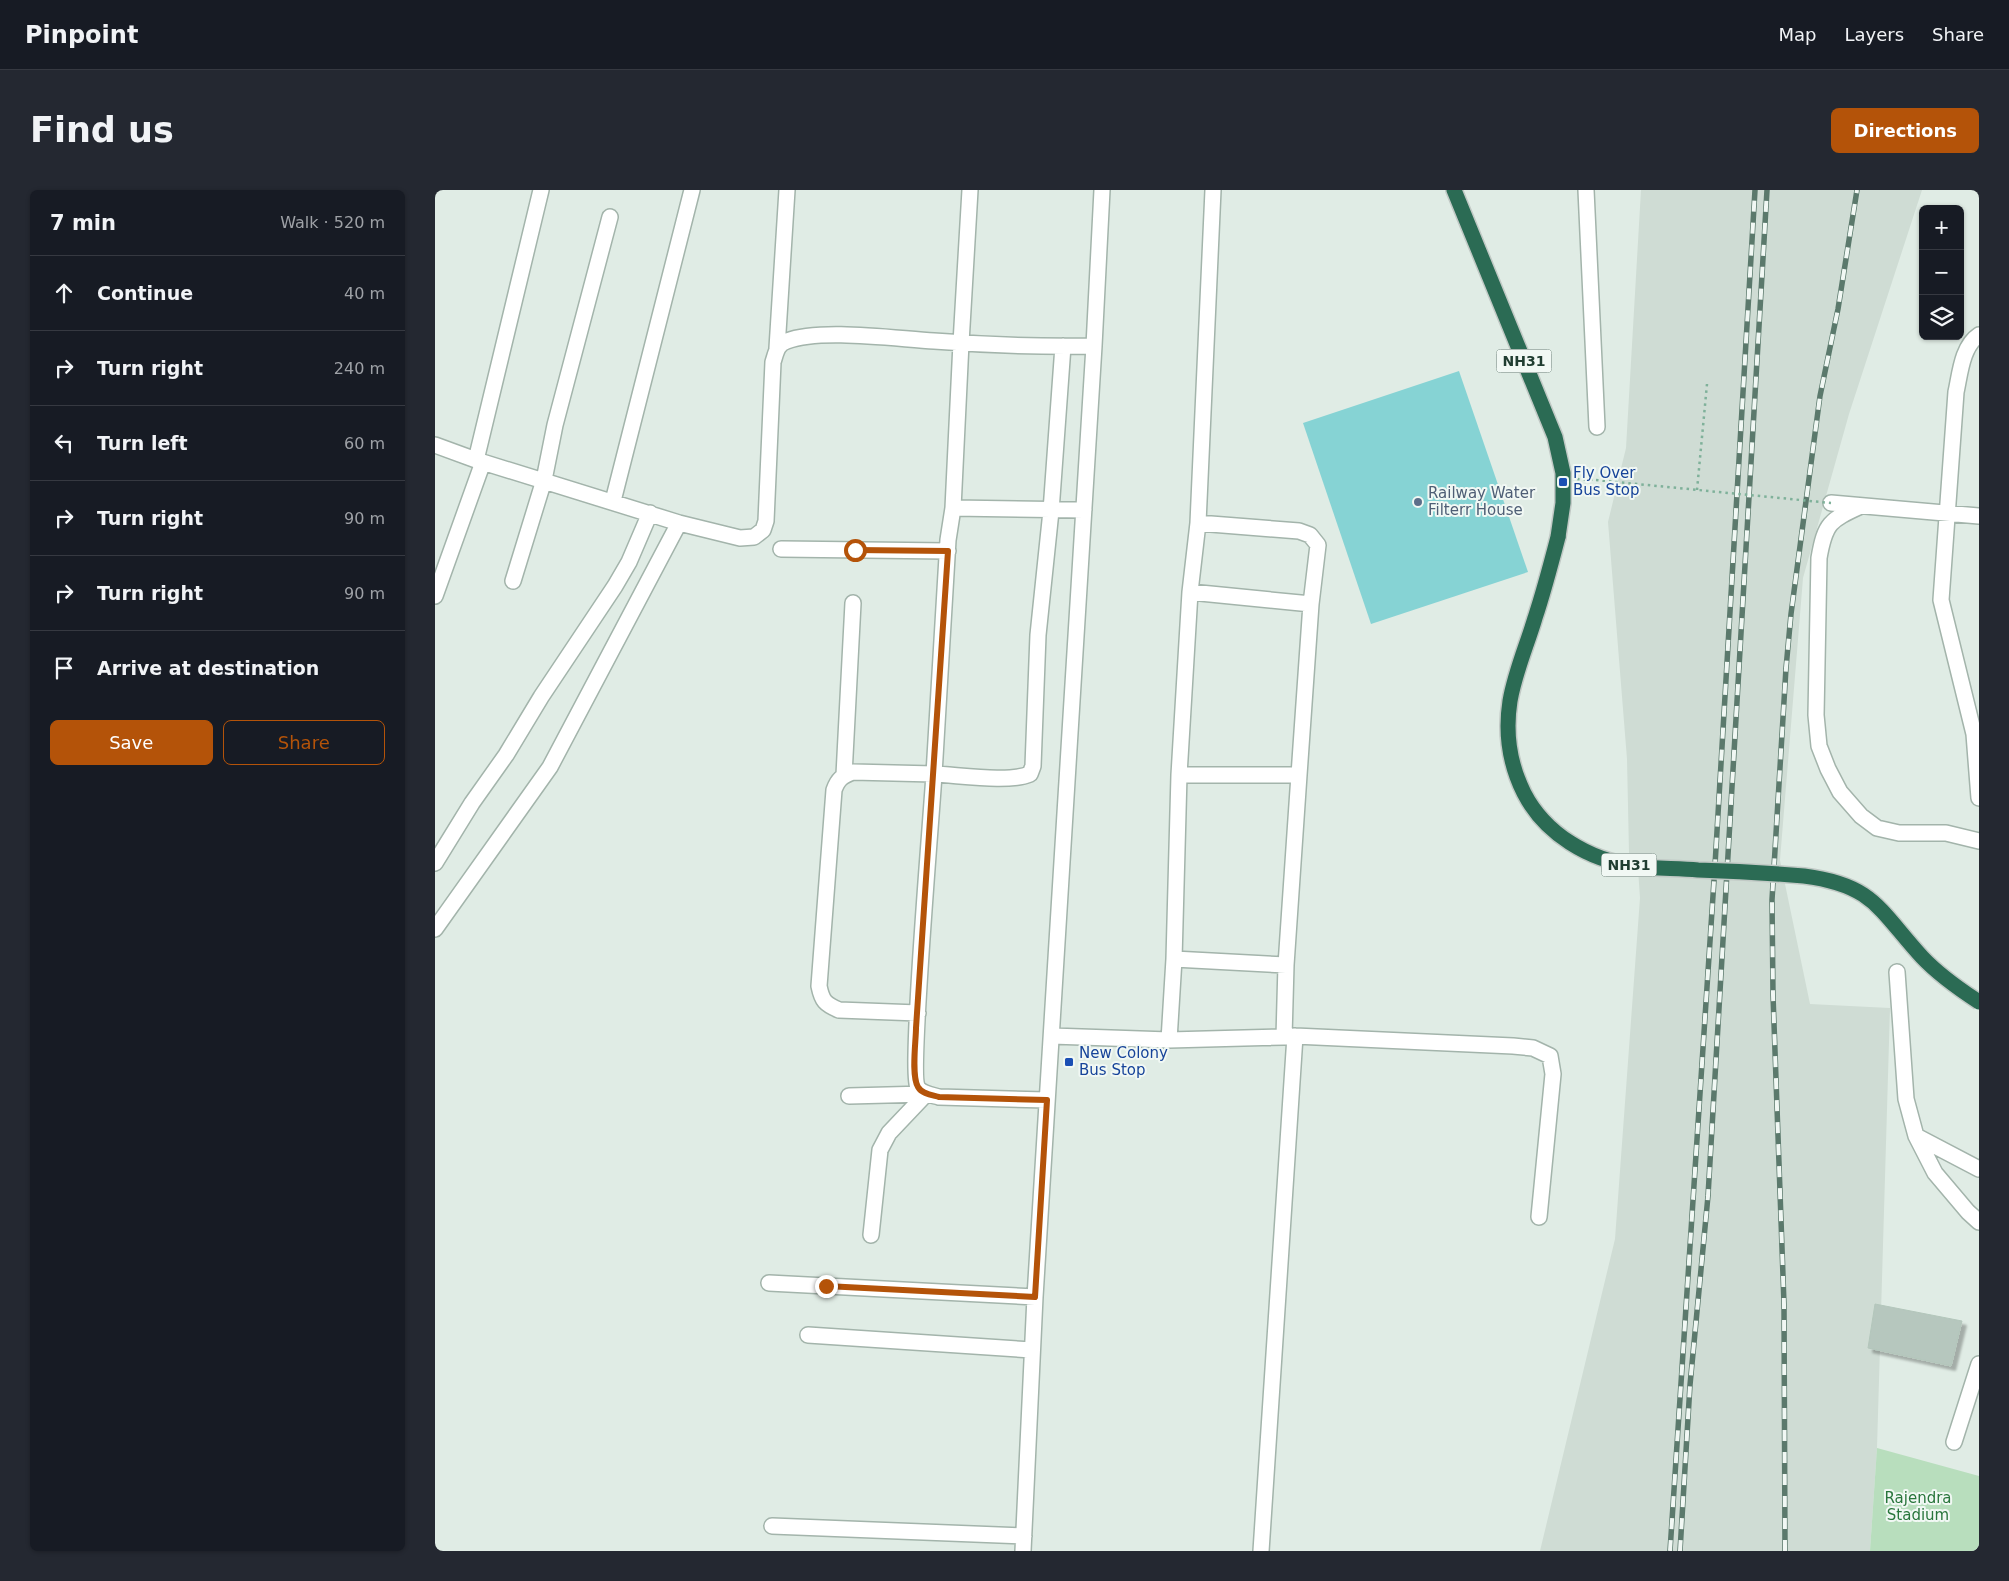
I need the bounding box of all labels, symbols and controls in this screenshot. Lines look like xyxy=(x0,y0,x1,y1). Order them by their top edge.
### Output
text: Pinpoint xyxy=(25,21,138,49)
text: Map xyxy=(1778,24,1816,45)
text: Layers xyxy=(1844,24,1904,45)
text: Share xyxy=(1932,24,1984,45)
button: Directions xyxy=(1831,108,1979,153)
text: Find us xyxy=(30,110,174,150)
map controls xyxy=(1919,205,1964,340)
button: + xyxy=(1919,205,1964,250)
text: 7 min xyxy=(50,211,116,235)
text: Walk · 520 m xyxy=(280,213,385,232)
button: − xyxy=(1919,250,1964,295)
icon: ahead xyxy=(50,279,78,307)
text: Continue xyxy=(97,282,193,304)
text: 40 m xyxy=(344,284,385,303)
button: layers xyxy=(1919,295,1964,340)
road number: NH31 xyxy=(1497,350,1551,372)
icon: right xyxy=(50,354,78,382)
text: Turn right xyxy=(97,357,203,379)
text: 240 m xyxy=(334,359,385,378)
icon: left xyxy=(50,429,78,457)
text: Turn left xyxy=(97,432,188,454)
text: 60 m xyxy=(344,434,385,453)
place label: Fly Over Bus Stop xyxy=(1573,464,1639,499)
marker: Fly Over Bus Stop xyxy=(1557,476,1569,488)
place label: Railway Water Filterr House xyxy=(1428,484,1536,519)
marker: Railway Water Filterr House xyxy=(1412,496,1424,508)
icon: right xyxy=(50,504,78,532)
text: Turn right xyxy=(97,507,203,529)
text: 90 m xyxy=(344,509,385,528)
route start xyxy=(844,539,867,562)
icon: right xyxy=(50,579,78,607)
text: Turn right xyxy=(97,582,203,604)
text: 90 m xyxy=(344,584,385,603)
icon: arrive xyxy=(50,654,78,682)
text: Arrive at destination xyxy=(97,657,319,679)
button: Save xyxy=(50,720,213,765)
button: Share xyxy=(223,720,385,765)
road number: NH31 xyxy=(1601,854,1657,876)
place label: New Colony Bus Stop xyxy=(1079,1044,1168,1079)
marker: New Colony Bus Stop xyxy=(1063,1056,1075,1068)
route end xyxy=(815,1275,838,1298)
park label: Rajendra Stadium xyxy=(1884,1489,1952,1524)

